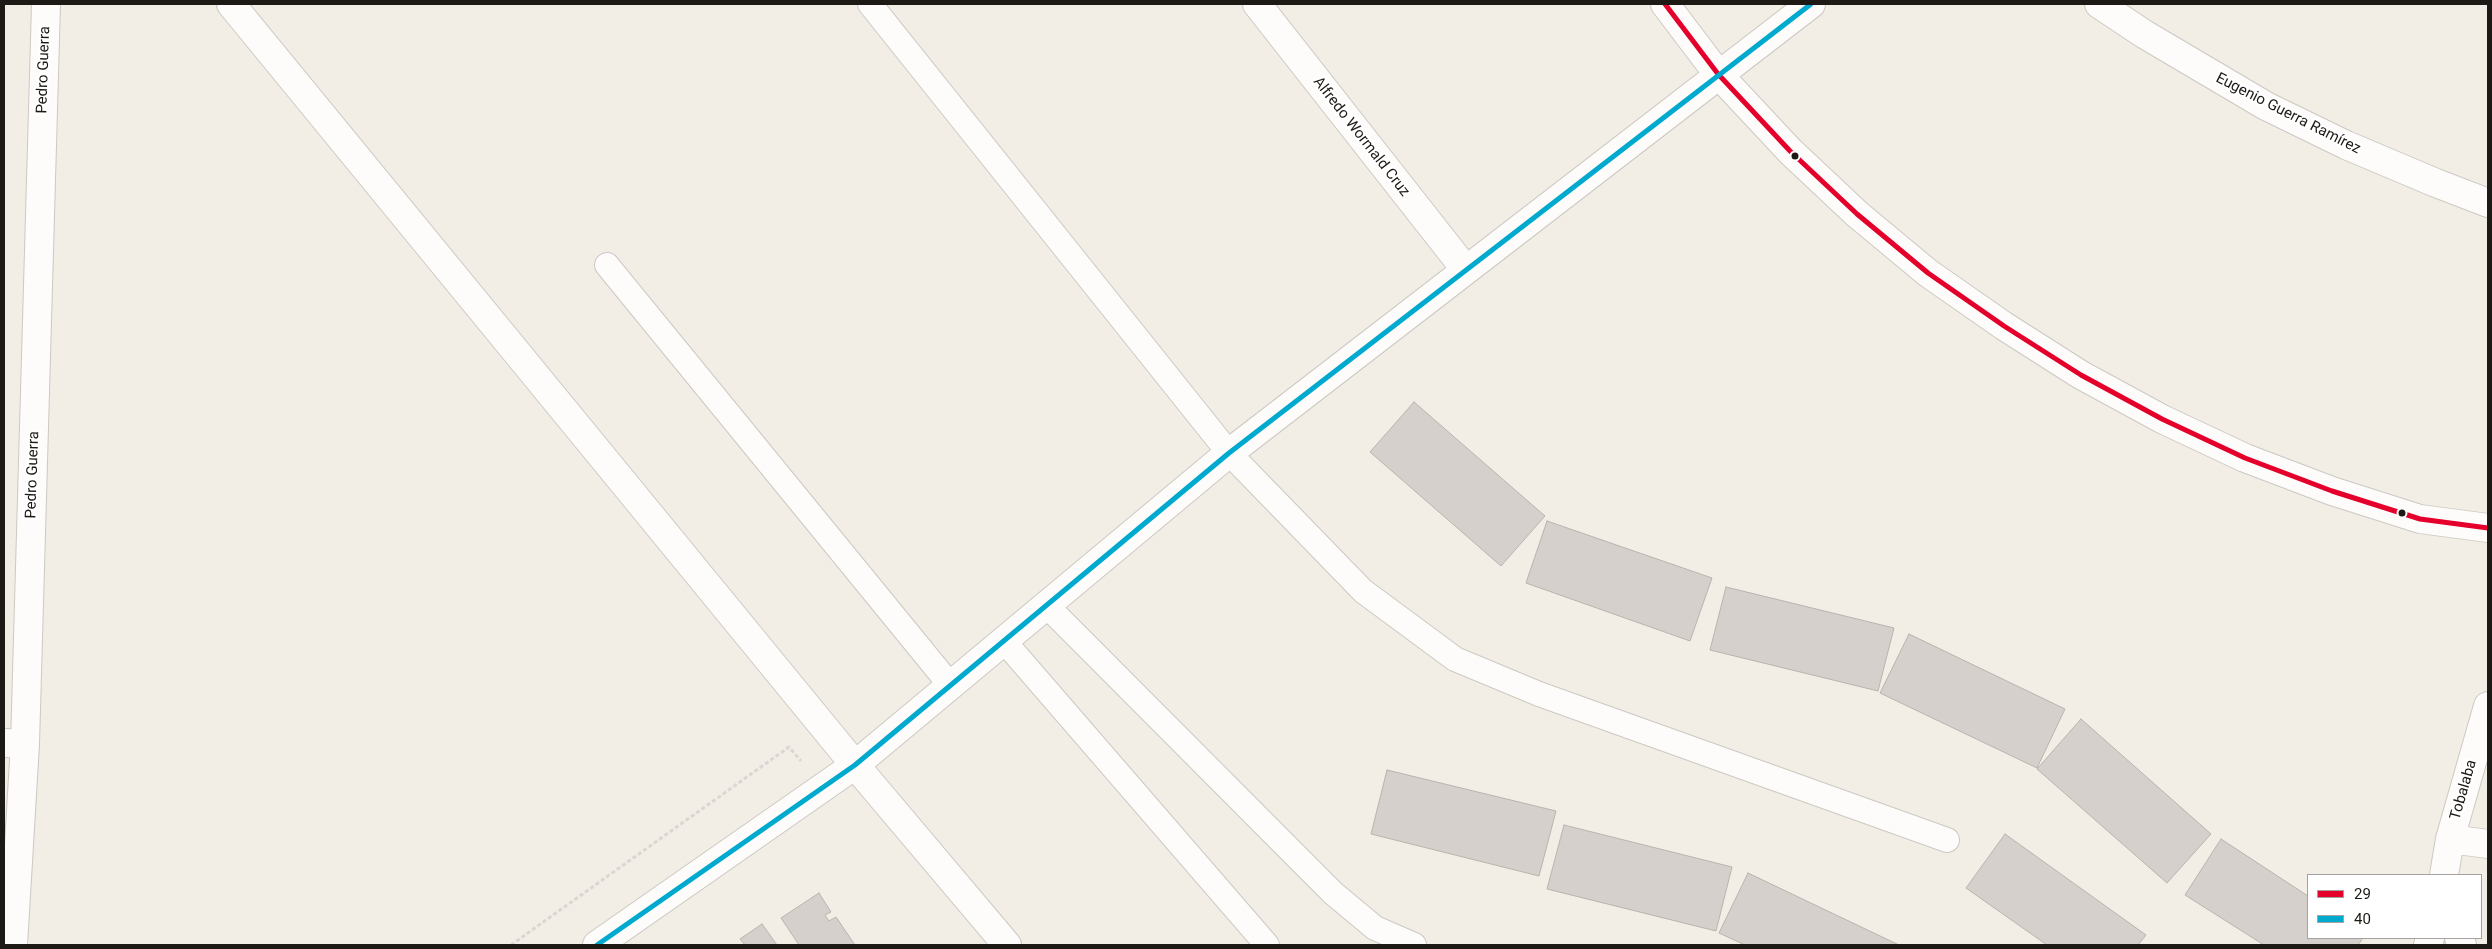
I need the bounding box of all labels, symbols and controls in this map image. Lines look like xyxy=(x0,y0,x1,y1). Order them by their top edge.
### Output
street label: Pedro Guerra xyxy=(33,26,55,114)
street label: Eugenio Guerra Ramírez xyxy=(2213,70,2363,158)
street label: Alfredo Wormald Cruz xyxy=(1309,74,1413,200)
unlabelled marker xyxy=(1790,151,1800,161)
street label: Pedro Guerra xyxy=(22,431,44,519)
unlabelled marker xyxy=(2397,508,2407,518)
street label: Tobalaba xyxy=(2447,758,2481,822)
legend xyxy=(2307,874,2482,939)
text: 29 xyxy=(2354,885,2371,903)
text: 40 xyxy=(2354,910,2371,928)

